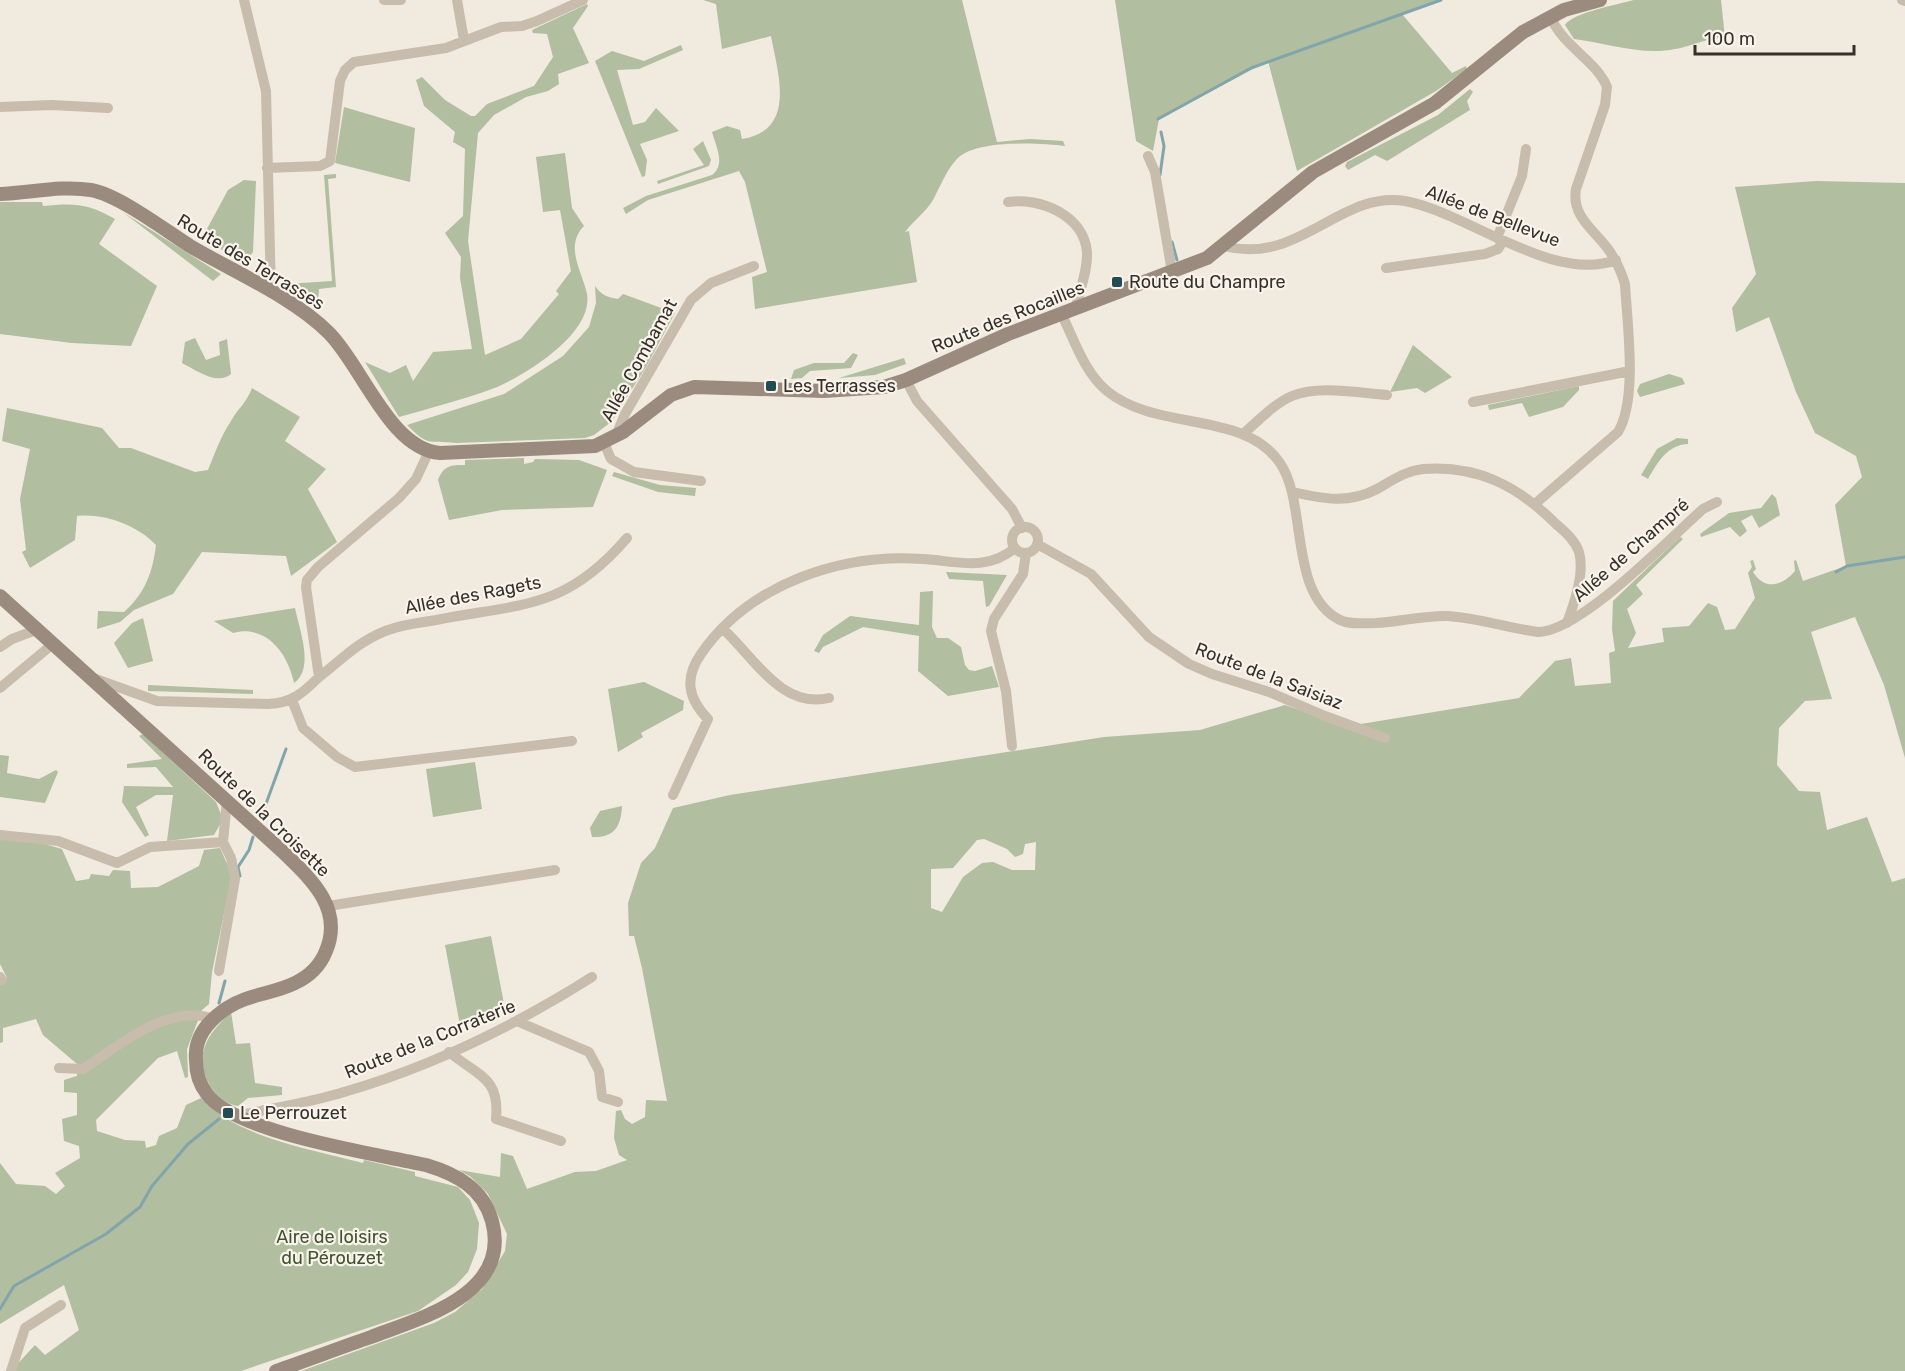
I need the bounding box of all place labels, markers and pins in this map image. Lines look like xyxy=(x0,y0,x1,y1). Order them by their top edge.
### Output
place label: Route du Champre xyxy=(1129,271,1286,293)
marker: Route du Champre xyxy=(1110,275,1124,289)
place label: Les Terrasses xyxy=(783,375,896,397)
marker: Les Terrasses xyxy=(764,379,778,393)
place label: Le Perrouzet xyxy=(240,1102,347,1124)
marker: Le Perrouzet xyxy=(221,1106,235,1120)

